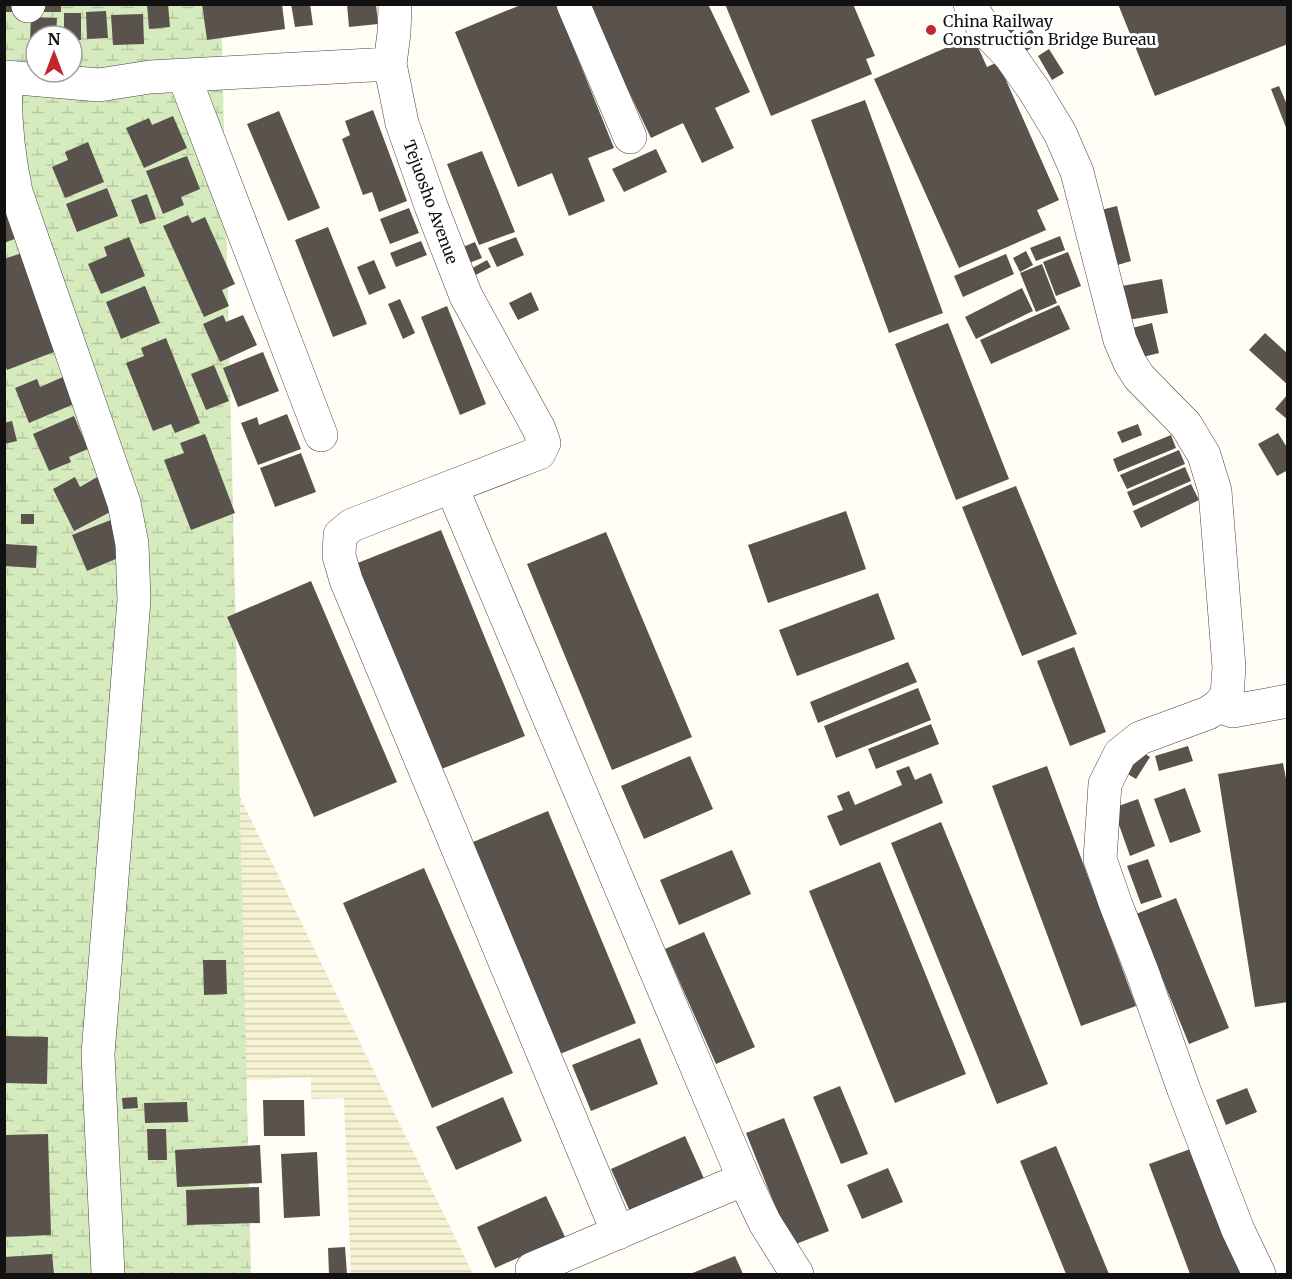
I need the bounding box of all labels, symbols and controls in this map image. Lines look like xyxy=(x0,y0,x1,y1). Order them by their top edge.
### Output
place label: China Railway Construction Bridge Bureau xyxy=(943,11,1156,49)
marker: China Railway Construction Bridge Bureau xyxy=(924,23,938,37)
north arrow xyxy=(24,24,84,84)
text: N xyxy=(48,29,61,49)
street label: Tejuosho Avenue xyxy=(399,137,463,267)

